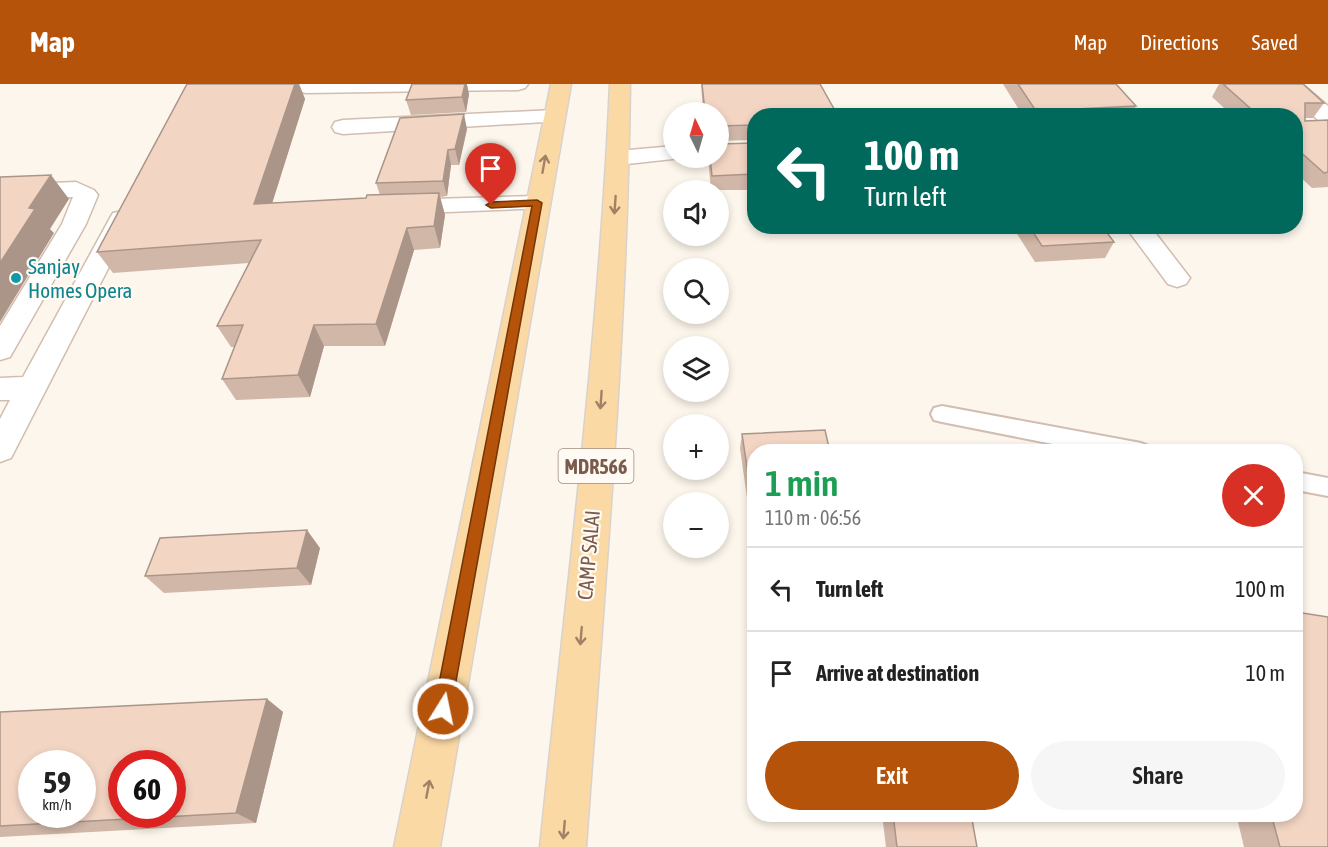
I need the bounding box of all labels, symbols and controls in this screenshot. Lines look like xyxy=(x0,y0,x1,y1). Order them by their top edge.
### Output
text: Map xyxy=(30,26,75,58)
text: Map xyxy=(1073,30,1107,54)
text: Directions xyxy=(1140,30,1219,54)
text: Saved xyxy=(1252,30,1298,54)
north arrow xyxy=(663,102,729,168)
map controls xyxy=(663,102,729,558)
text: 100 m xyxy=(864,131,959,179)
icon: left xyxy=(765,132,843,210)
pin xyxy=(465,143,516,205)
icon: arrive xyxy=(474,152,507,185)
one-way arrow xyxy=(539,155,550,175)
button: sound xyxy=(663,180,729,246)
text: Turn left xyxy=(864,181,947,212)
one-way arrow xyxy=(609,195,620,215)
place label: Sanjay Homes Opera xyxy=(28,254,132,302)
button: search xyxy=(663,258,729,324)
marker: Sanjay Homes Opera xyxy=(9,271,23,285)
button: layers xyxy=(663,336,729,402)
one-way arrow xyxy=(596,389,607,409)
button: + xyxy=(663,414,729,480)
road number: MDR566 xyxy=(558,449,634,483)
text: 1 min xyxy=(765,462,839,504)
button: close xyxy=(1222,464,1285,527)
button: − xyxy=(663,492,729,558)
text: 110 m · 06:56 xyxy=(765,506,861,529)
street label: CAMP SALAI xyxy=(572,509,604,601)
icon: left xyxy=(765,573,798,606)
text: Turn left xyxy=(816,576,883,602)
text: 100 m xyxy=(1235,576,1285,602)
one-way arrow xyxy=(575,626,586,645)
icon: arrive xyxy=(765,657,798,690)
text: Arrive at destination xyxy=(816,660,979,686)
text: 10 m xyxy=(1245,660,1285,686)
position arrow xyxy=(411,677,475,741)
button: Exit xyxy=(765,741,1019,810)
button: Share xyxy=(1031,741,1285,810)
speed limit sign: 60 xyxy=(108,750,186,828)
text: 59 xyxy=(43,765,71,799)
one-way arrow xyxy=(423,780,434,800)
text: km/h xyxy=(42,796,72,813)
one-way arrow xyxy=(558,820,569,840)

